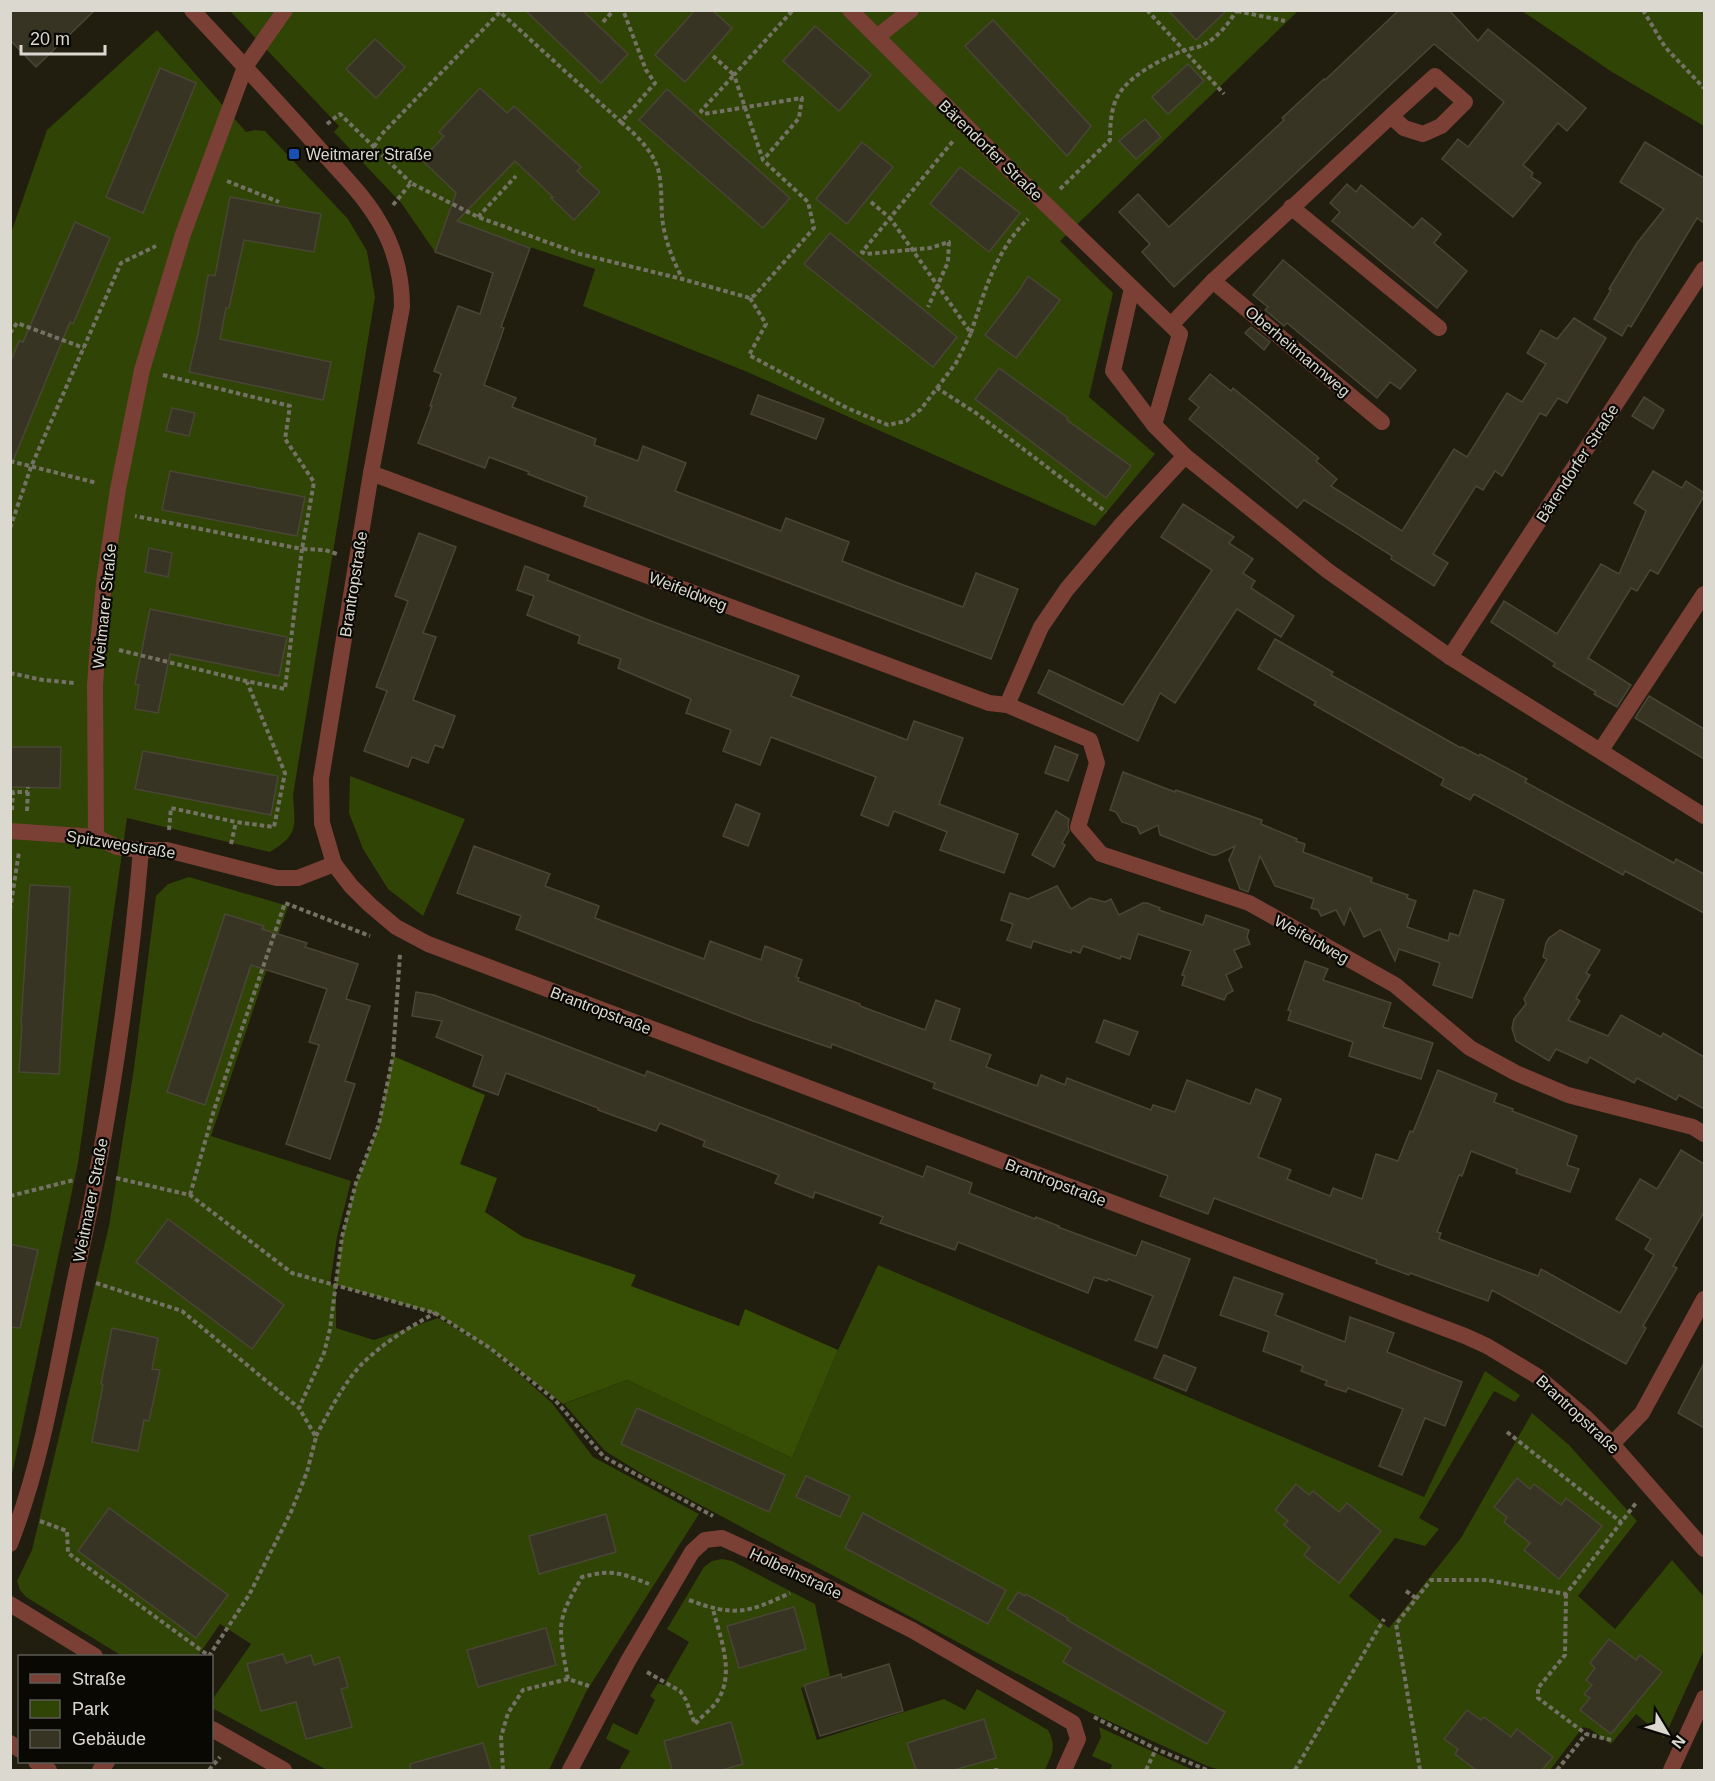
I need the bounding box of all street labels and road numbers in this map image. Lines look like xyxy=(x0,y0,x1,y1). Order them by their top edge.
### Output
street label: Bärendorfer Straße xyxy=(935,97,1046,204)
street label: Oberheitmannweg xyxy=(1242,303,1353,400)
street label: Bärendorfer Straße xyxy=(1533,401,1622,525)
street label: Brantropstraße xyxy=(337,530,370,638)
street label: Weitmarer Straße xyxy=(89,542,120,670)
street label: Weifeldweg xyxy=(646,569,729,614)
street label: Spitzwegstraße xyxy=(65,827,177,862)
street label: Weifeldweg xyxy=(1272,912,1352,967)
street label: Brantropstraße xyxy=(548,983,654,1038)
street label: Weitmarer Straße xyxy=(70,1137,111,1264)
street label: Brantropstraße xyxy=(1003,1155,1109,1210)
street label: Brantropstraße xyxy=(1533,1372,1623,1457)
street label: Holbeinstraße xyxy=(747,1545,845,1602)

